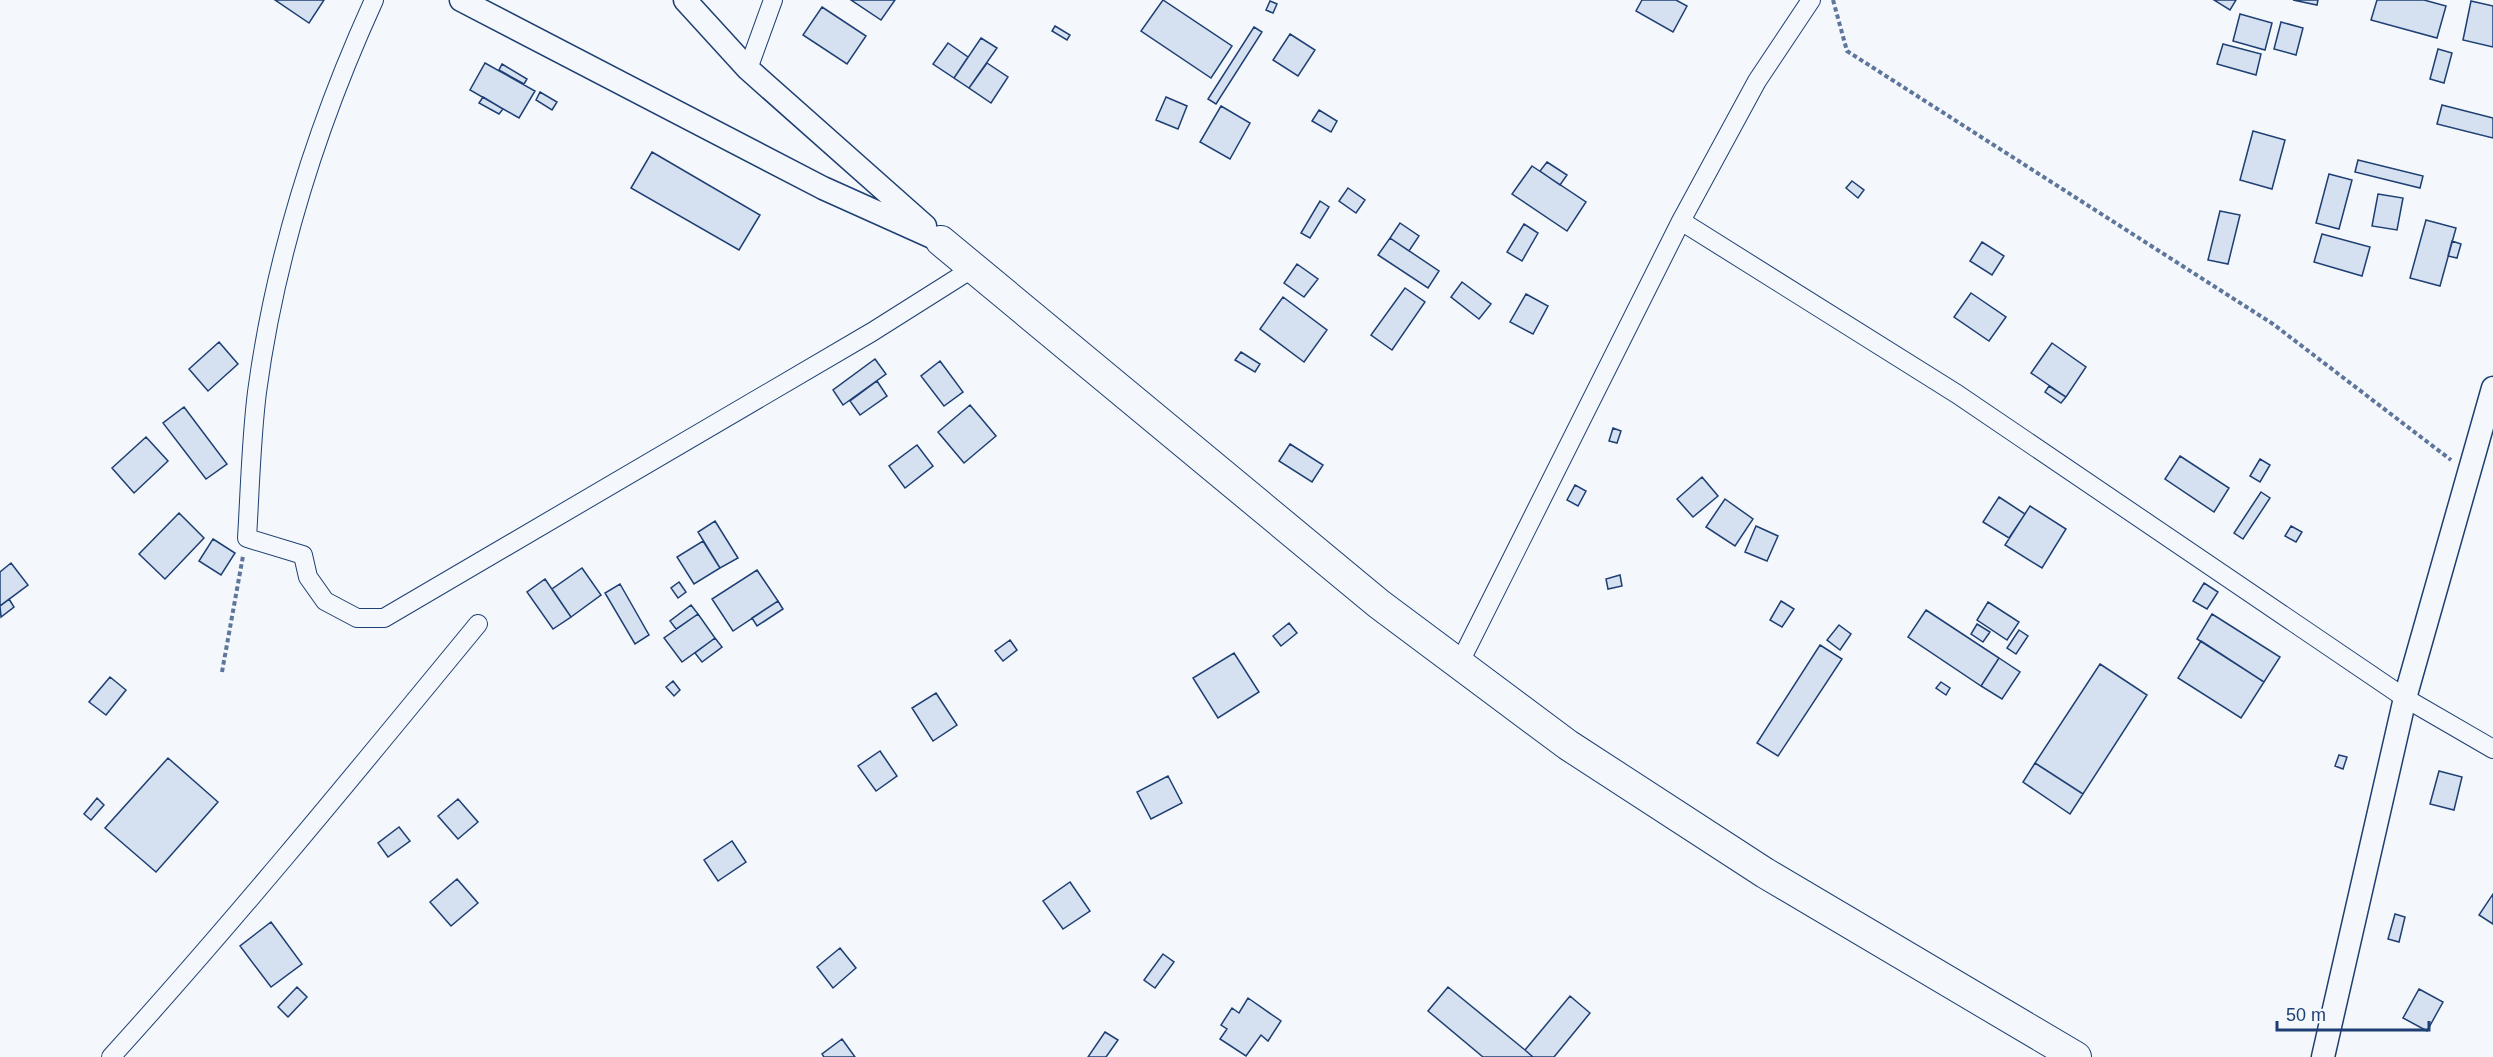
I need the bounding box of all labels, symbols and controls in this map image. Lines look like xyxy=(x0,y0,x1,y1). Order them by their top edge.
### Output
scale bar xyxy=(2277,994,2428,1032)
text: 50 m xyxy=(2286,1005,2326,1025)

